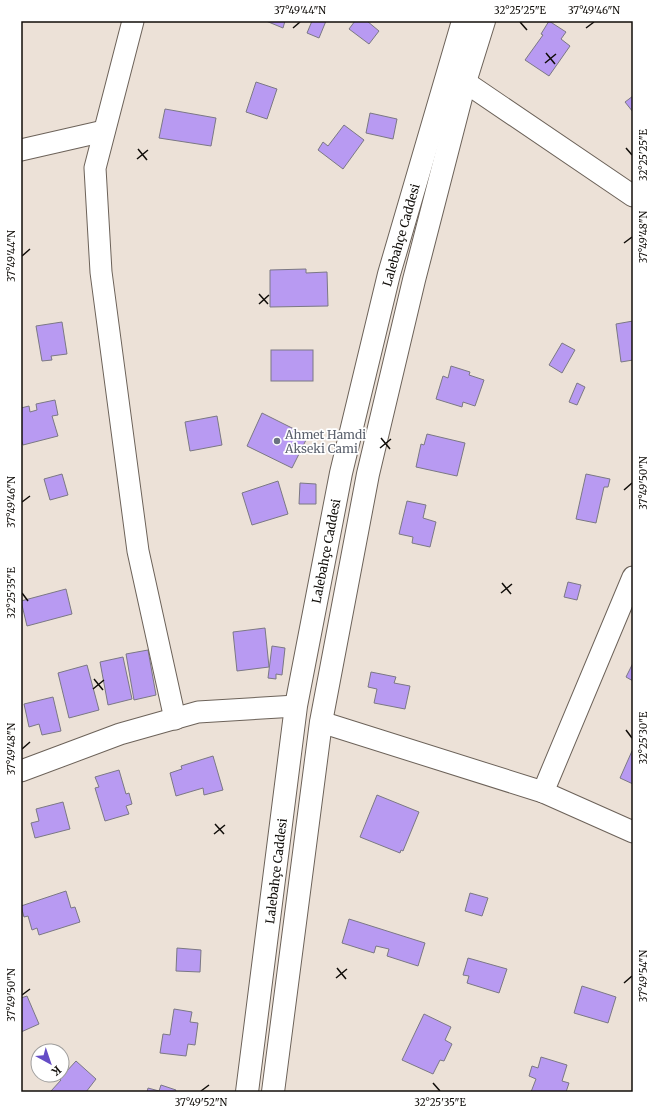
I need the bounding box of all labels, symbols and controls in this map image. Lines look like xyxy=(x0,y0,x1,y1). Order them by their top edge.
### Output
text: 37°49'44"N xyxy=(274,4,326,17)
text: 32°25'25"E xyxy=(494,4,547,17)
text: 37°49'46"N xyxy=(568,4,620,17)
text: 32°25'25"E xyxy=(637,128,650,181)
street label: Lalebahçe Caddesi xyxy=(379,182,423,288)
text: 37°49'48"N xyxy=(637,210,650,263)
text: 37°49'44"N xyxy=(5,230,18,282)
place label: Ahmet Hamdi Akseki Cami xyxy=(284,427,366,456)
marker: Ahmet Hamdi Akseki Cami xyxy=(272,436,282,446)
text: 37°49'50"N xyxy=(637,456,650,510)
text: 37°49'46"N xyxy=(5,476,18,528)
street label: Lalebahçe Caddesi xyxy=(309,497,343,604)
text: 32°25'35"E xyxy=(5,567,18,619)
text: 32°25'30"E xyxy=(637,711,650,764)
text: 37°49'48"N xyxy=(5,722,18,775)
street label: Lalebahçe Caddesi xyxy=(262,817,290,925)
text: 37°49'54"N xyxy=(637,950,650,1002)
text: 37°49'50"N xyxy=(5,968,18,1022)
north arrow xyxy=(30,1043,70,1083)
text: K xyxy=(48,1063,64,1079)
text: 37°49'52"N xyxy=(175,1096,228,1109)
text: 32°25'35"E xyxy=(414,1096,466,1109)

